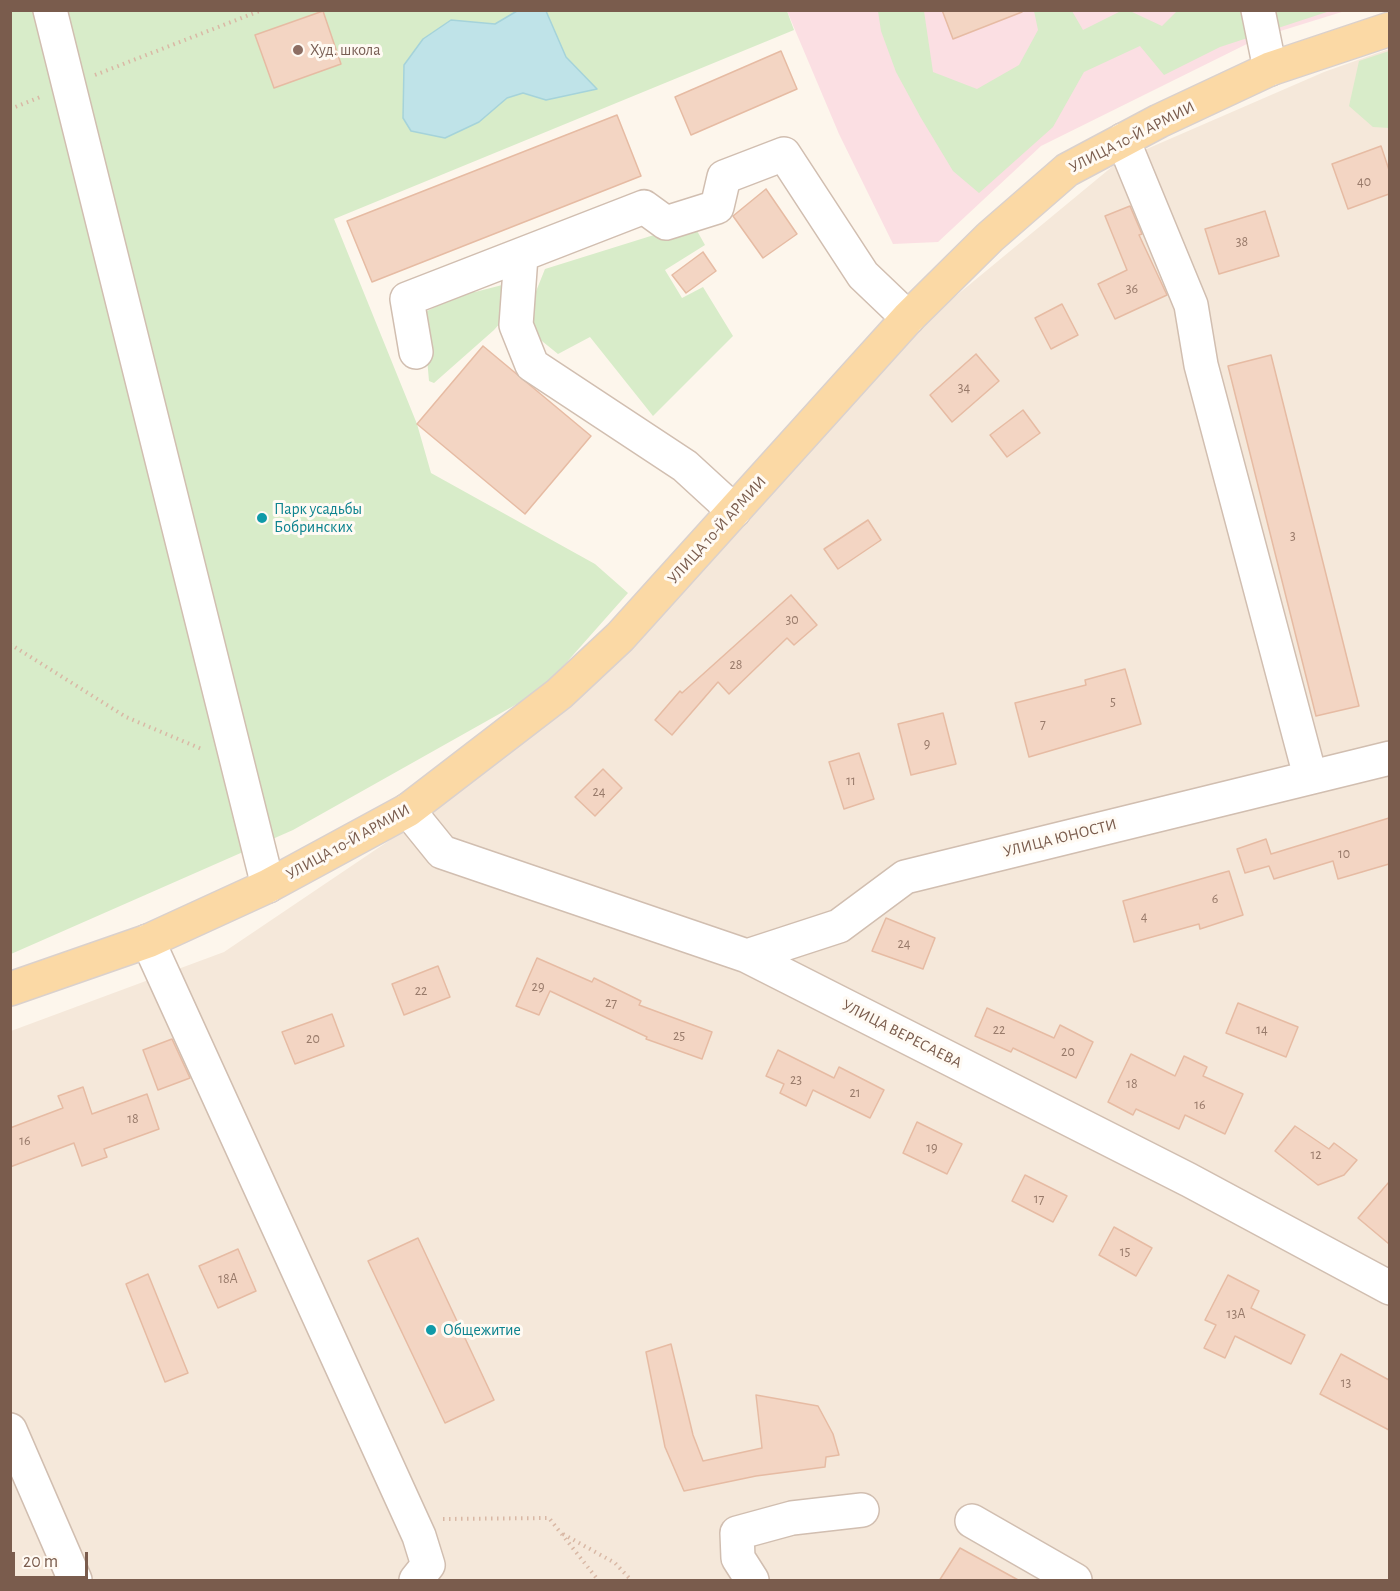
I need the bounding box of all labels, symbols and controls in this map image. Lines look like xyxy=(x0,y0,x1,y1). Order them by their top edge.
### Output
place label: Худ. школа xyxy=(310,40,381,60)
marker: Худ. школа xyxy=(291,43,305,57)
street label: УЛИЦА 10-Й АРМИИ xyxy=(1066,97,1198,177)
house number: 40 xyxy=(1357,174,1371,190)
house number: 38 xyxy=(1236,234,1248,250)
house number: 36 xyxy=(1126,281,1138,297)
house number: 34 xyxy=(958,380,970,396)
street label: УЛИЦА 10-Й АРМИИ xyxy=(663,472,771,588)
place label: Парк усадьбы Бобринских xyxy=(274,499,362,537)
marker: Парк усадьбы Бобринских xyxy=(255,511,269,525)
house number: 3 xyxy=(1290,528,1296,544)
house number: 30 xyxy=(785,612,799,628)
house number: 28 xyxy=(729,657,743,673)
house number: 5 xyxy=(1110,694,1116,710)
house number: 7 xyxy=(1040,716,1046,732)
house number: 9 xyxy=(924,736,930,752)
house number: 11 xyxy=(846,773,856,789)
house number: 24 xyxy=(592,784,606,800)
street label: УЛИЦА 10-Й АРМИИ xyxy=(283,800,413,884)
street label: УЛИЦА ЮНОСТИ xyxy=(1001,815,1119,861)
house number: 10 xyxy=(1338,846,1350,862)
house number: 6 xyxy=(1212,891,1218,907)
house number: 4 xyxy=(1141,909,1147,925)
house number: 24 xyxy=(897,936,911,952)
house number: 29 xyxy=(532,979,544,995)
house number: 22 xyxy=(415,983,427,999)
house number: 27 xyxy=(605,995,617,1011)
street label: УЛИЦА ВЕРЕСАЕВА xyxy=(839,996,965,1072)
house number: 22 xyxy=(993,1022,1005,1038)
house number: 14 xyxy=(1256,1022,1268,1038)
house number: 25 xyxy=(673,1028,685,1044)
house number: 20 xyxy=(306,1031,320,1047)
house number: 20 xyxy=(1061,1044,1075,1060)
house number: 23 xyxy=(790,1072,802,1088)
house number: 18 xyxy=(1126,1076,1138,1092)
house number: 21 xyxy=(849,1085,861,1101)
house number: 16 xyxy=(1194,1097,1206,1113)
house number: 18 xyxy=(127,1111,139,1127)
house number: 16 xyxy=(19,1133,31,1149)
house number: 19 xyxy=(926,1140,938,1156)
house number: 12 xyxy=(1310,1147,1322,1163)
house number: 17 xyxy=(1034,1191,1044,1207)
house number: 15 xyxy=(1120,1244,1130,1260)
house number: 18А xyxy=(218,1271,238,1287)
house number: 13А xyxy=(1227,1306,1245,1322)
place label: Общежитие xyxy=(443,1320,521,1340)
marker: Общежитие xyxy=(424,1323,438,1337)
house number: 13 xyxy=(1341,1375,1351,1391)
scale bar xyxy=(15,1540,92,1578)
text: 20 m xyxy=(23,1553,58,1571)

